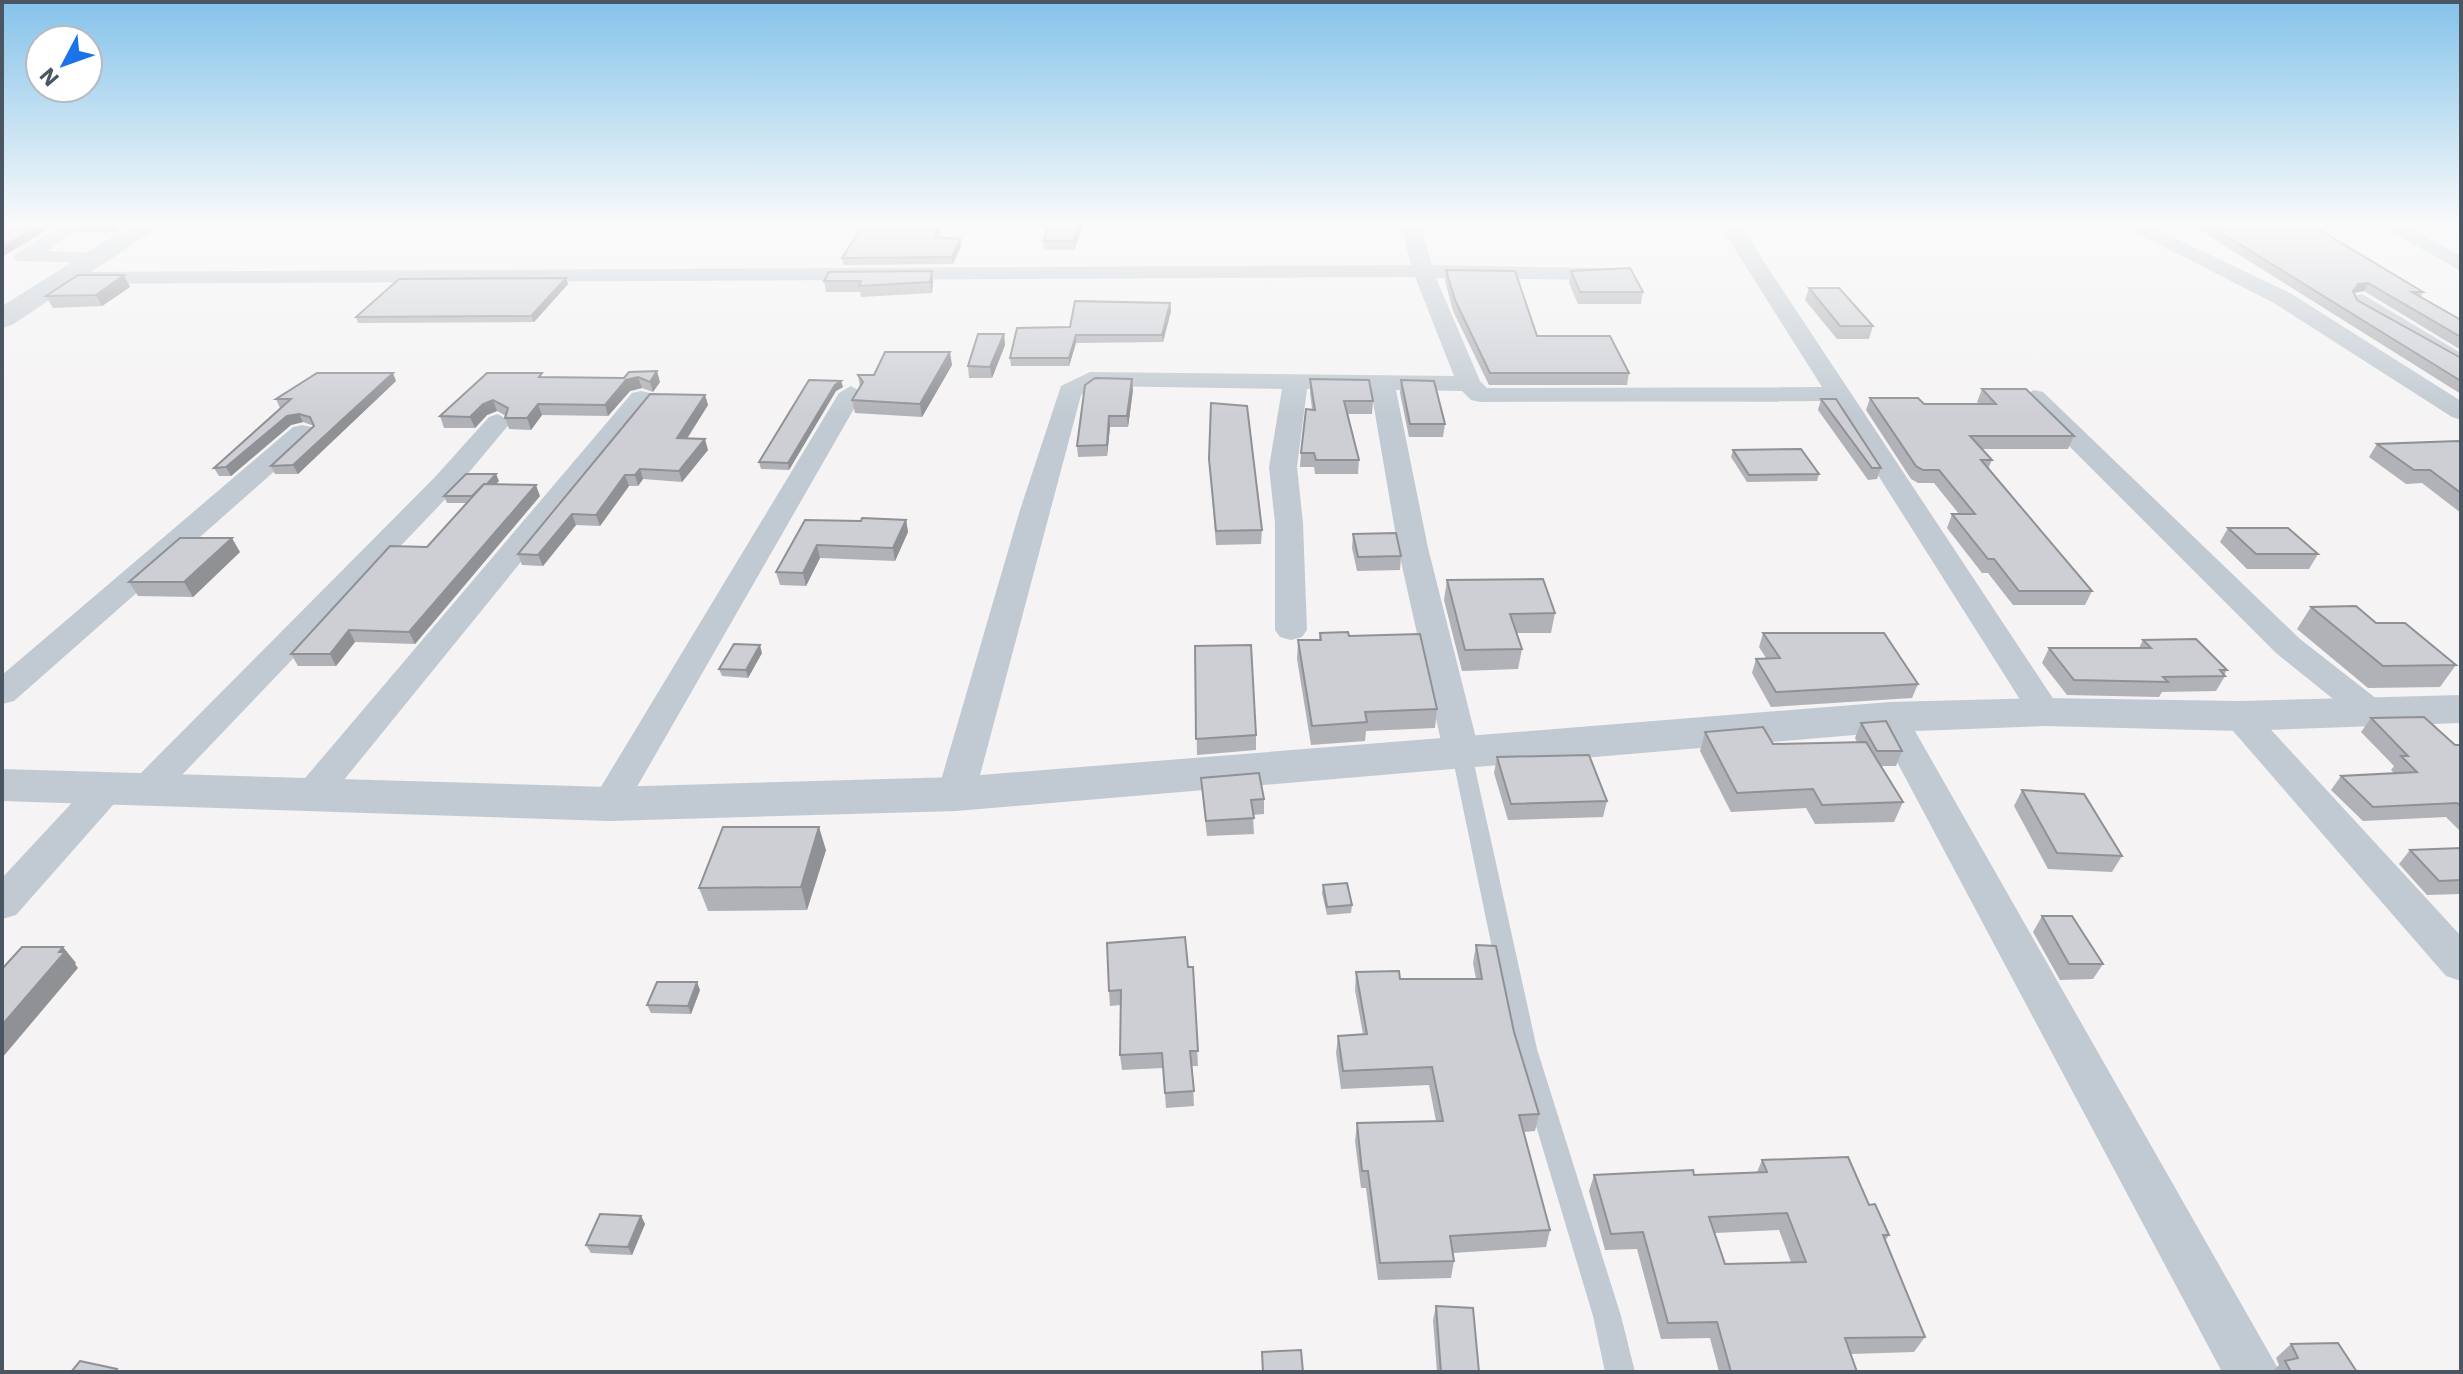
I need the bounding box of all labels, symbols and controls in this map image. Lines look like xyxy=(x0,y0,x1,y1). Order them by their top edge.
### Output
north arrow xyxy=(24,24,104,104)
text: N xyxy=(32,62,65,93)

